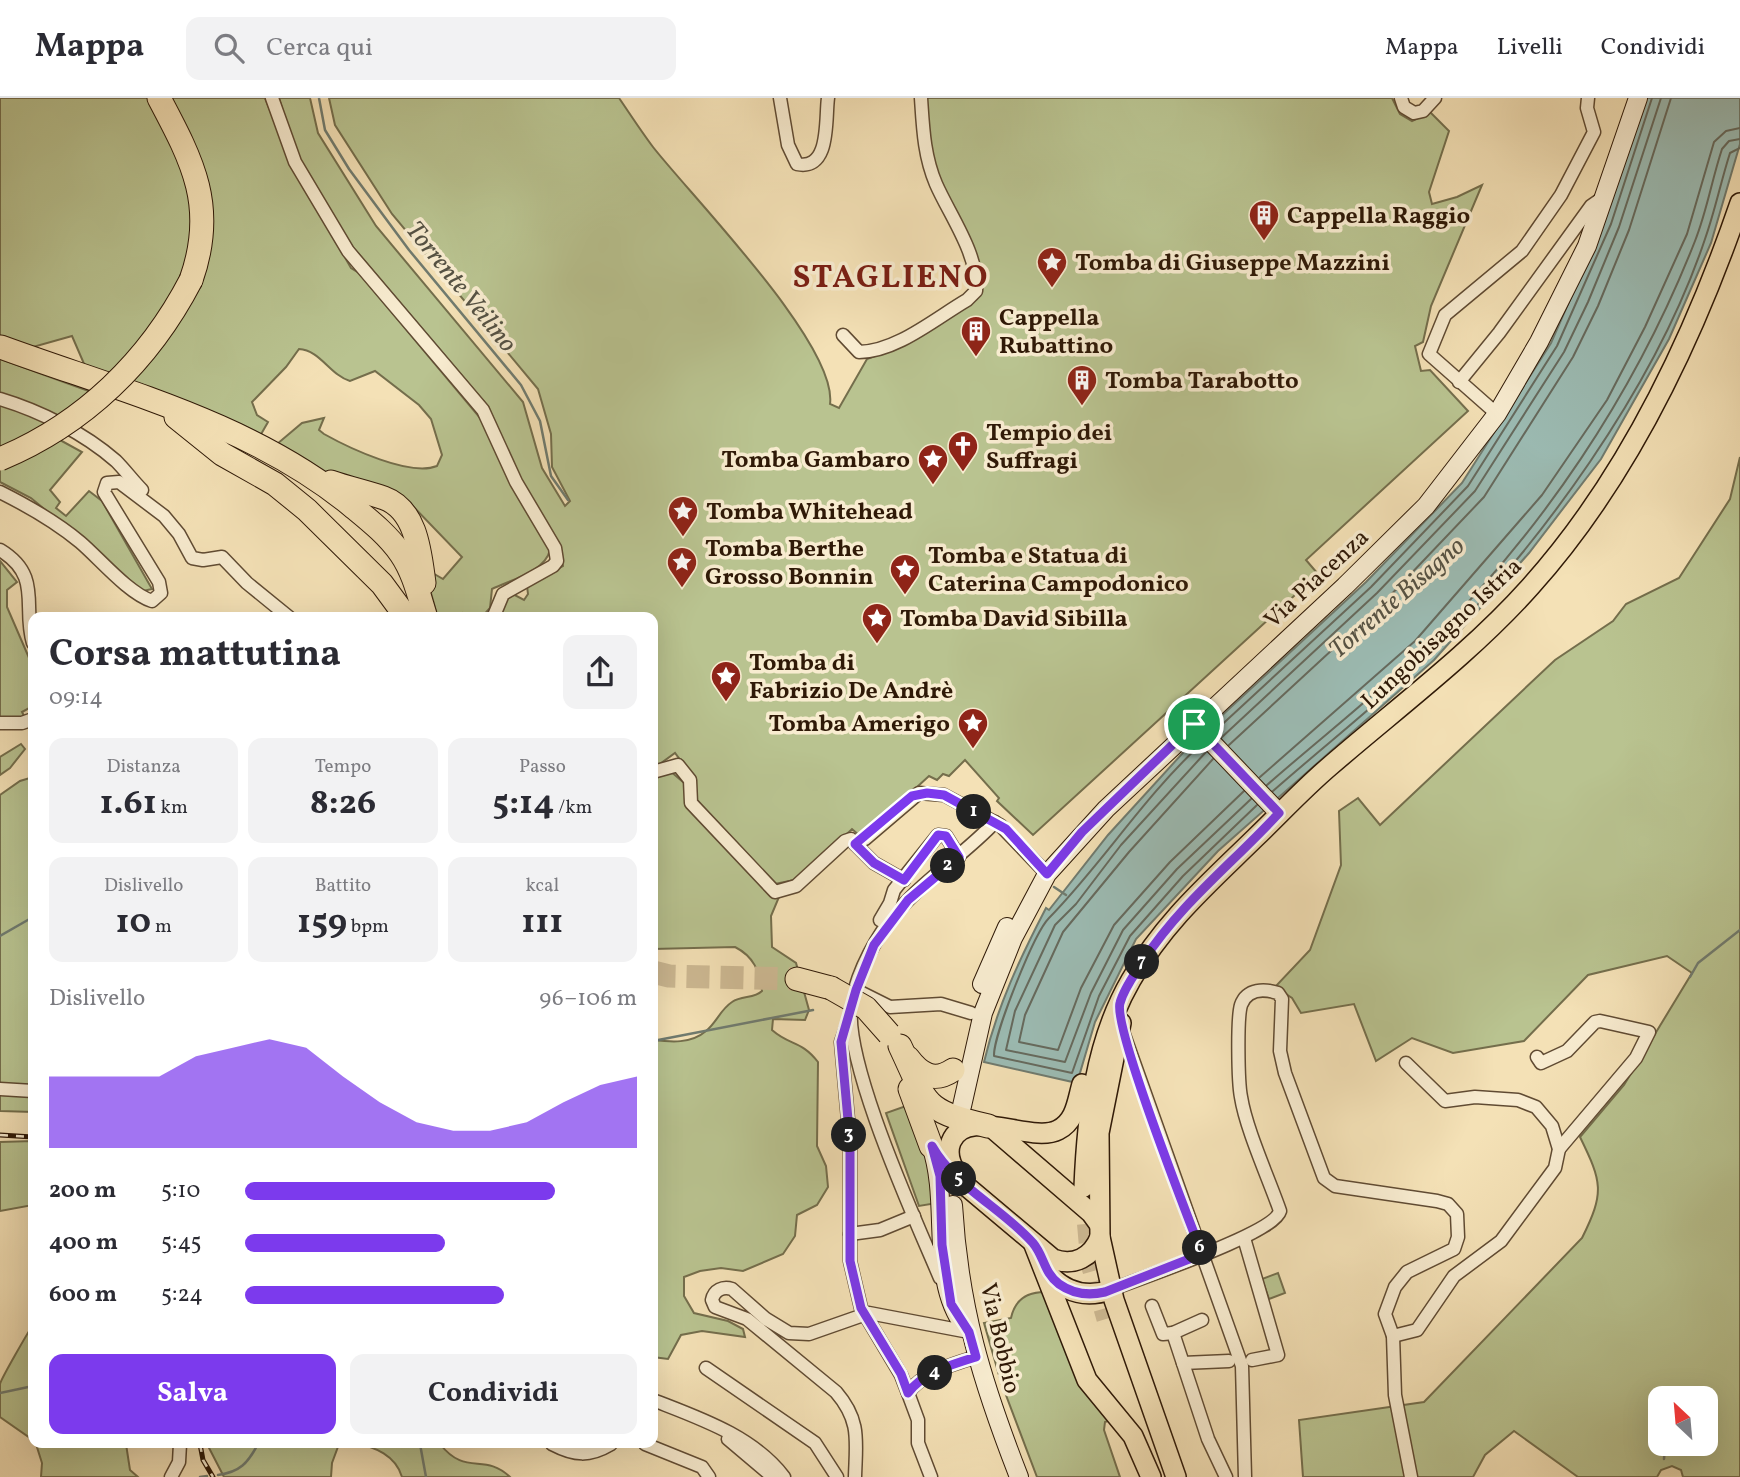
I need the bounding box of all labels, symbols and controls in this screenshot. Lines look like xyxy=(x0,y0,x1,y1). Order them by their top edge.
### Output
search box xyxy=(186,17,676,80)
text: Mappa xyxy=(35,25,144,71)
icon: search xyxy=(210,29,248,67)
text: Cerca qui xyxy=(266,30,373,66)
text: Mappa xyxy=(1385,31,1459,65)
text: Livelli xyxy=(1497,31,1563,65)
text: Condividi xyxy=(1601,31,1705,65)
building icon: Cappella Raggio xyxy=(1247,198,1281,242)
place label: Cappella Raggio xyxy=(1287,200,1470,234)
water label: Torrente Veilino xyxy=(396,214,525,361)
place icon: Tomba di Giuseppe Mazzini xyxy=(1035,245,1069,289)
place label: Tomba di Giuseppe Mazzini xyxy=(1075,247,1390,281)
district label: STAGLIENO xyxy=(793,257,989,301)
place label: Cappella Rubattino xyxy=(999,302,1113,364)
building icon: Cappella Rubattino xyxy=(959,314,993,358)
building icon: Tomba Tarabotto xyxy=(1065,363,1099,407)
place label: Tomba Tarabotto xyxy=(1105,365,1299,399)
place label: Tempio dei Suffragi xyxy=(986,417,1112,479)
church icon: Tempio dei Suffragi xyxy=(946,429,980,473)
place icon: Tomba Gambaro xyxy=(916,442,950,486)
place label: Tomba Gambaro xyxy=(721,444,910,478)
place icon: Tomba Whitehead xyxy=(666,494,700,538)
place label: Tomba Whitehead xyxy=(706,496,913,530)
street label: Via Piacenza xyxy=(1257,522,1378,637)
water label: Torrente Bisagno xyxy=(1322,529,1473,668)
place label: Tomba Berthe Grosso Bonnin xyxy=(705,533,874,595)
place label: Tomba e Statua di Caterina Campodonico xyxy=(928,540,1189,602)
place icon: Tomba Berthe Grosso Bonnin xyxy=(665,545,699,589)
street label: Lungobisagno Istria xyxy=(1354,551,1530,718)
place icon: Tomba e Statua di Caterina Campodonico xyxy=(888,552,922,596)
place icon: Tomba David Sibilla xyxy=(860,601,894,645)
place label: Tomba David Sibilla xyxy=(900,603,1128,637)
text: Corsa mattutina xyxy=(49,629,341,682)
button: share xyxy=(563,635,637,709)
place label: Tomba di Fabrizio De Andrè xyxy=(749,647,953,709)
place icon: Tomba di Fabrizio De Andrè xyxy=(709,659,743,703)
text: 09:14 xyxy=(49,682,103,714)
pin xyxy=(1164,694,1224,754)
icon: arrive xyxy=(1175,705,1213,743)
place icon: Tomba Amerigo xyxy=(956,706,990,750)
place label: Tomba Amerigo xyxy=(768,708,950,742)
text: Distanza xyxy=(107,754,181,780)
text: Tempo xyxy=(315,754,371,780)
text: Passo xyxy=(519,754,566,780)
text: 1.61 xyxy=(100,780,157,828)
text: 8:26 xyxy=(310,780,376,828)
text: 5:14 xyxy=(492,780,554,828)
pin: 1 xyxy=(956,794,992,830)
text: km xyxy=(157,795,188,821)
text: /km xyxy=(554,795,592,821)
text: 1 xyxy=(970,798,977,824)
pin: 2 xyxy=(930,848,965,884)
text: 2 xyxy=(943,852,952,878)
text: Dislivello xyxy=(104,873,183,899)
text: Battito xyxy=(315,873,371,899)
text: kcal xyxy=(525,873,559,899)
text: 10 xyxy=(116,899,151,947)
text: 159 xyxy=(297,899,347,947)
text: 111 xyxy=(521,899,563,947)
text: m xyxy=(151,914,172,940)
text: bpm xyxy=(347,914,389,940)
pin: 7 xyxy=(1124,944,1160,980)
text: 7 xyxy=(1137,948,1146,974)
text: Dislivello xyxy=(49,983,145,1015)
text: 96–106 m xyxy=(539,983,637,1015)
pin: 3 xyxy=(832,1118,866,1152)
text: 3 xyxy=(844,1121,853,1147)
pin: 5 xyxy=(942,1162,976,1196)
text: 5 xyxy=(954,1165,963,1191)
text: 200 m xyxy=(49,1175,116,1207)
text: 5:10 xyxy=(161,1175,200,1207)
text: 400 m xyxy=(49,1227,118,1259)
text: 5:45 xyxy=(161,1227,202,1259)
pin: 6 xyxy=(1182,1230,1218,1266)
text: 6 xyxy=(1194,1234,1205,1260)
text: 600 m xyxy=(49,1279,117,1311)
text: 5:24 xyxy=(161,1279,203,1311)
street label: Via Bobbio xyxy=(970,1280,1028,1397)
button: Salva xyxy=(49,1354,336,1434)
button: Condividi xyxy=(350,1354,637,1434)
pin: 4 xyxy=(918,1356,953,1390)
text: 4 xyxy=(929,1359,940,1385)
north arrow xyxy=(1648,1386,1718,1456)
map controls xyxy=(1648,1386,1718,1456)

